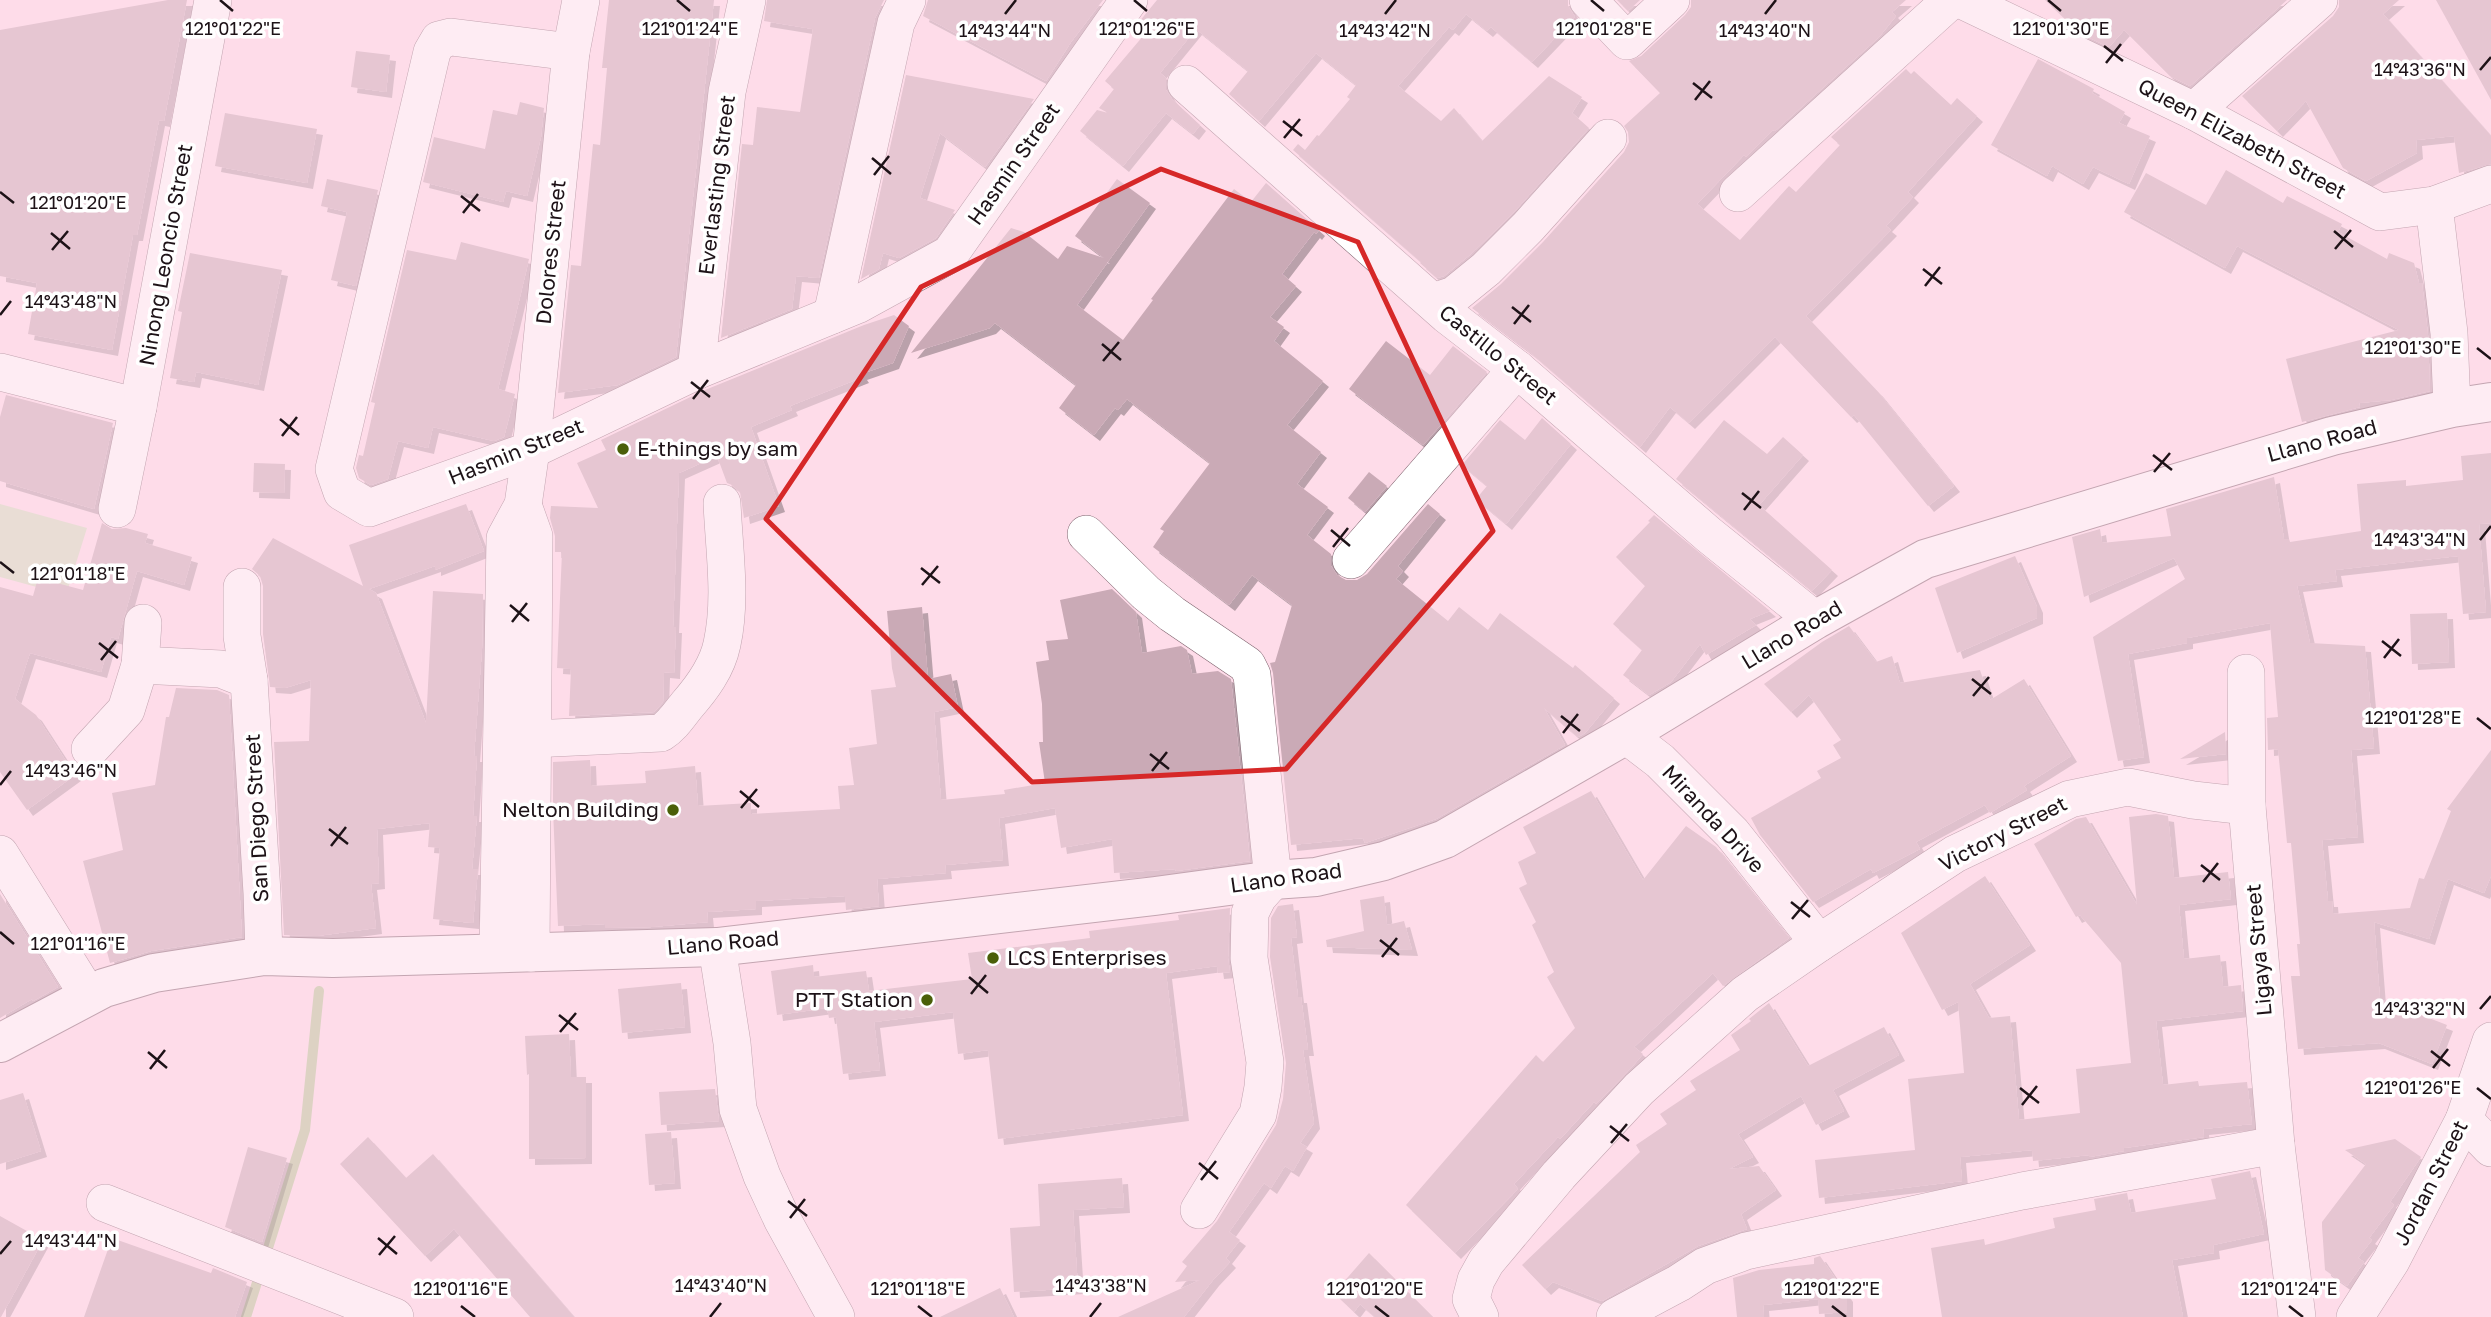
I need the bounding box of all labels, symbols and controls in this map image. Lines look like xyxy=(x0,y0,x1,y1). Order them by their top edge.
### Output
text: 121°01'22"E xyxy=(185,17,281,39)
text: 121°01'24"E xyxy=(642,17,738,39)
text: 121°01'26"E xyxy=(1099,17,1195,39)
text: 121°01'28"E xyxy=(1556,17,1652,39)
text: 121°01'30"E xyxy=(2012,17,2110,39)
text: 14°43'44"N xyxy=(959,19,1051,41)
text: 14°43'42"N xyxy=(1339,19,1431,41)
text: 14°43'40"N xyxy=(1719,19,1811,41)
text: 14°43'36"N xyxy=(2374,58,2466,80)
street label: Queen Elizabeth Street xyxy=(2134,72,2351,204)
street label: Everlasting Street xyxy=(692,93,740,276)
street label: Hasmin Street xyxy=(961,97,1065,230)
street label: Ninong Leoncio Street xyxy=(133,142,197,368)
street label: Dolores Street xyxy=(529,178,571,325)
text: 121°01'20"E xyxy=(30,191,126,213)
text: 14°43'48"N xyxy=(25,290,117,312)
street label: Castillo Street xyxy=(1434,299,1563,410)
text: 121°01'30"E xyxy=(2364,336,2462,358)
street label: Hasmin Street xyxy=(444,412,587,490)
street label: Llano Road xyxy=(2264,413,2379,467)
place label: E-things by sam xyxy=(637,435,798,461)
marker: E-things by sam xyxy=(615,441,631,457)
text: 14°43'34"N xyxy=(2374,528,2466,550)
text: 121°01'18"E xyxy=(30,562,126,584)
street label: Llano Road xyxy=(1737,594,1846,674)
text: 121°01'28"E xyxy=(2365,706,2461,728)
street label: San Diego Street xyxy=(239,733,273,903)
text: 14°43'46"N xyxy=(25,759,117,781)
street label: Miranda Drive xyxy=(1657,759,1770,878)
street label: Victory Street xyxy=(1934,790,2071,877)
place label: Nelton Building xyxy=(502,796,659,822)
marker: Nelton Building xyxy=(665,802,681,818)
street label: Llano Road xyxy=(1228,856,1343,898)
street label: Ligaya Street xyxy=(2239,883,2277,1017)
street label: Llano Road xyxy=(666,924,780,960)
text: 121°01'16"E xyxy=(31,932,125,954)
place label: LCS Enterprises xyxy=(1007,944,1167,970)
marker: LCS Enterprises xyxy=(985,950,1001,966)
place label: PTT Station xyxy=(795,986,913,1012)
marker: PTT Station xyxy=(919,992,935,1008)
text: 14°43'32"N xyxy=(2374,997,2466,1019)
text: 121°01'26"E xyxy=(2365,1076,2461,1098)
street label: Jordan Street xyxy=(2387,1115,2473,1250)
text: 14°43'44"N xyxy=(25,1229,117,1251)
text: 14°43'40"N xyxy=(675,1274,767,1296)
text: 14°43'38"N xyxy=(1055,1274,1147,1296)
text: 121°01'16"E xyxy=(414,1277,508,1299)
text: 121°01'18"E xyxy=(870,1277,966,1299)
text: 121°01'20"E xyxy=(1327,1277,1423,1299)
text: 121°01'22"E xyxy=(1784,1277,1880,1299)
text: 121°01'24"E xyxy=(2241,1277,2337,1299)

